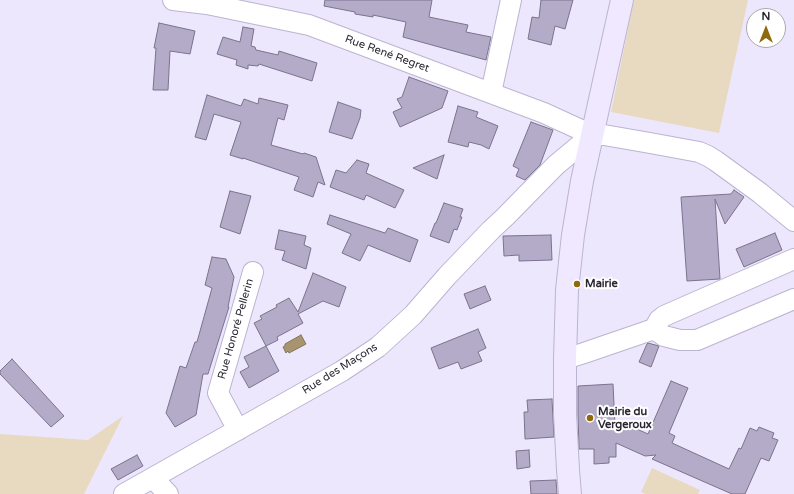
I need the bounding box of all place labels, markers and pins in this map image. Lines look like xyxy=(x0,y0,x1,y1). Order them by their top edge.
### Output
place label: Mairie xyxy=(585,277,618,291)
marker: Mairie xyxy=(572,279,582,289)
place label: Mairie du Vergeroux xyxy=(598,405,652,431)
marker: Mairie du Vergeroux xyxy=(585,413,595,423)

